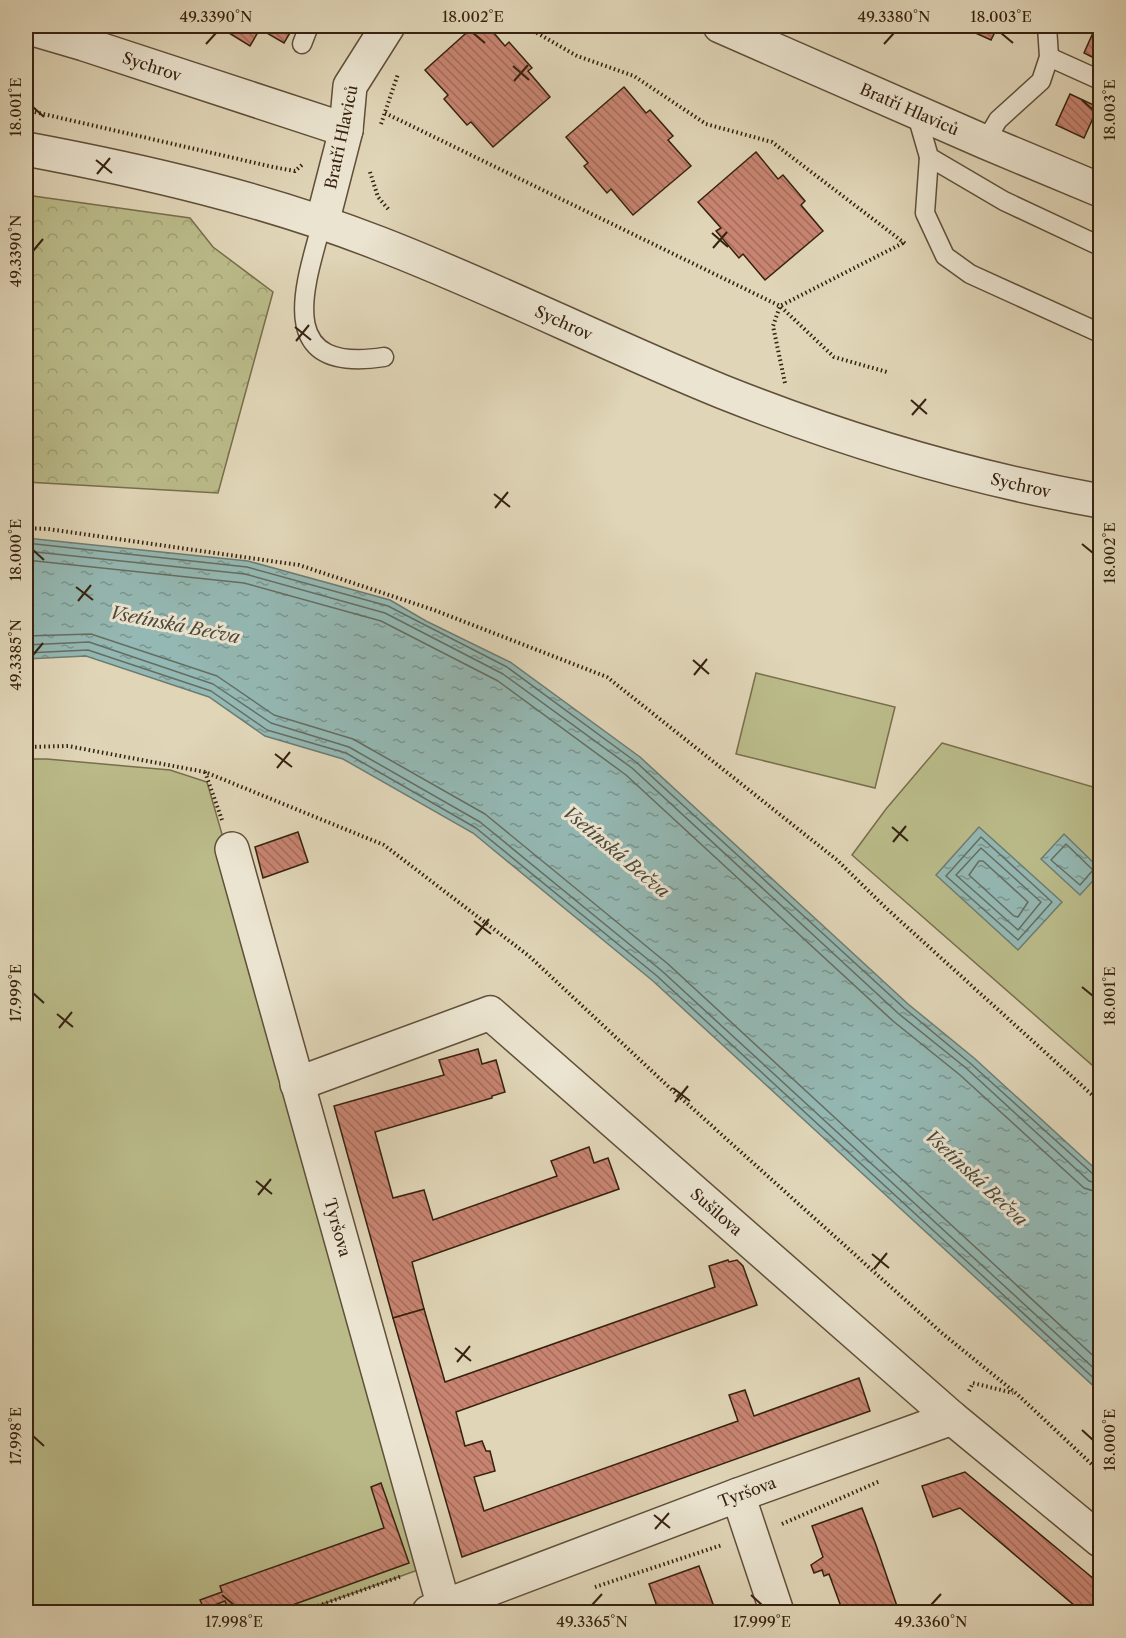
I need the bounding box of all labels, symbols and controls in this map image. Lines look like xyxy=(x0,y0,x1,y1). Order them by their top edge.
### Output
text: 49.3390°N xyxy=(180,7,252,26)
text: 18.002°E xyxy=(442,7,504,26)
text: 49.3380°N xyxy=(858,7,931,26)
text: 18.003°E xyxy=(970,7,1032,26)
street label: Sychrov xyxy=(120,47,184,85)
text: 18.001°E xyxy=(6,77,25,137)
street label: Bratří Hlaviců xyxy=(857,79,962,139)
text: 18.003°E xyxy=(1100,79,1119,141)
street label: Bratří Hlaviců xyxy=(320,83,362,191)
text: 49.3390°N xyxy=(6,215,25,287)
street label: Sychrov xyxy=(532,301,596,344)
street label: Sychrov xyxy=(989,468,1053,501)
text: 18.000°E xyxy=(6,519,25,581)
text: 18.002°E xyxy=(1100,522,1119,584)
water label: Vsetínská Bečva xyxy=(108,602,242,648)
text: 49.3385°N xyxy=(6,619,25,691)
water label: Vsetínská Bečva xyxy=(558,801,674,903)
text: 17.999°E xyxy=(6,964,25,1022)
text: 18.001°E xyxy=(1100,966,1119,1026)
water label: Vsetínská Bečva xyxy=(920,1125,1032,1231)
street label: Sušilova xyxy=(687,1184,747,1240)
street label: Tyršova xyxy=(320,1196,356,1260)
text: 17.998°E xyxy=(6,1407,25,1465)
text: 18.000°E xyxy=(1100,1409,1119,1471)
street label: Tyršova xyxy=(715,1472,779,1512)
text: 17.998°E xyxy=(205,1612,263,1631)
text: 49.3365°N xyxy=(556,1612,628,1631)
text: 17.999°E xyxy=(733,1612,791,1631)
text: 49.3360°N xyxy=(895,1612,967,1631)

